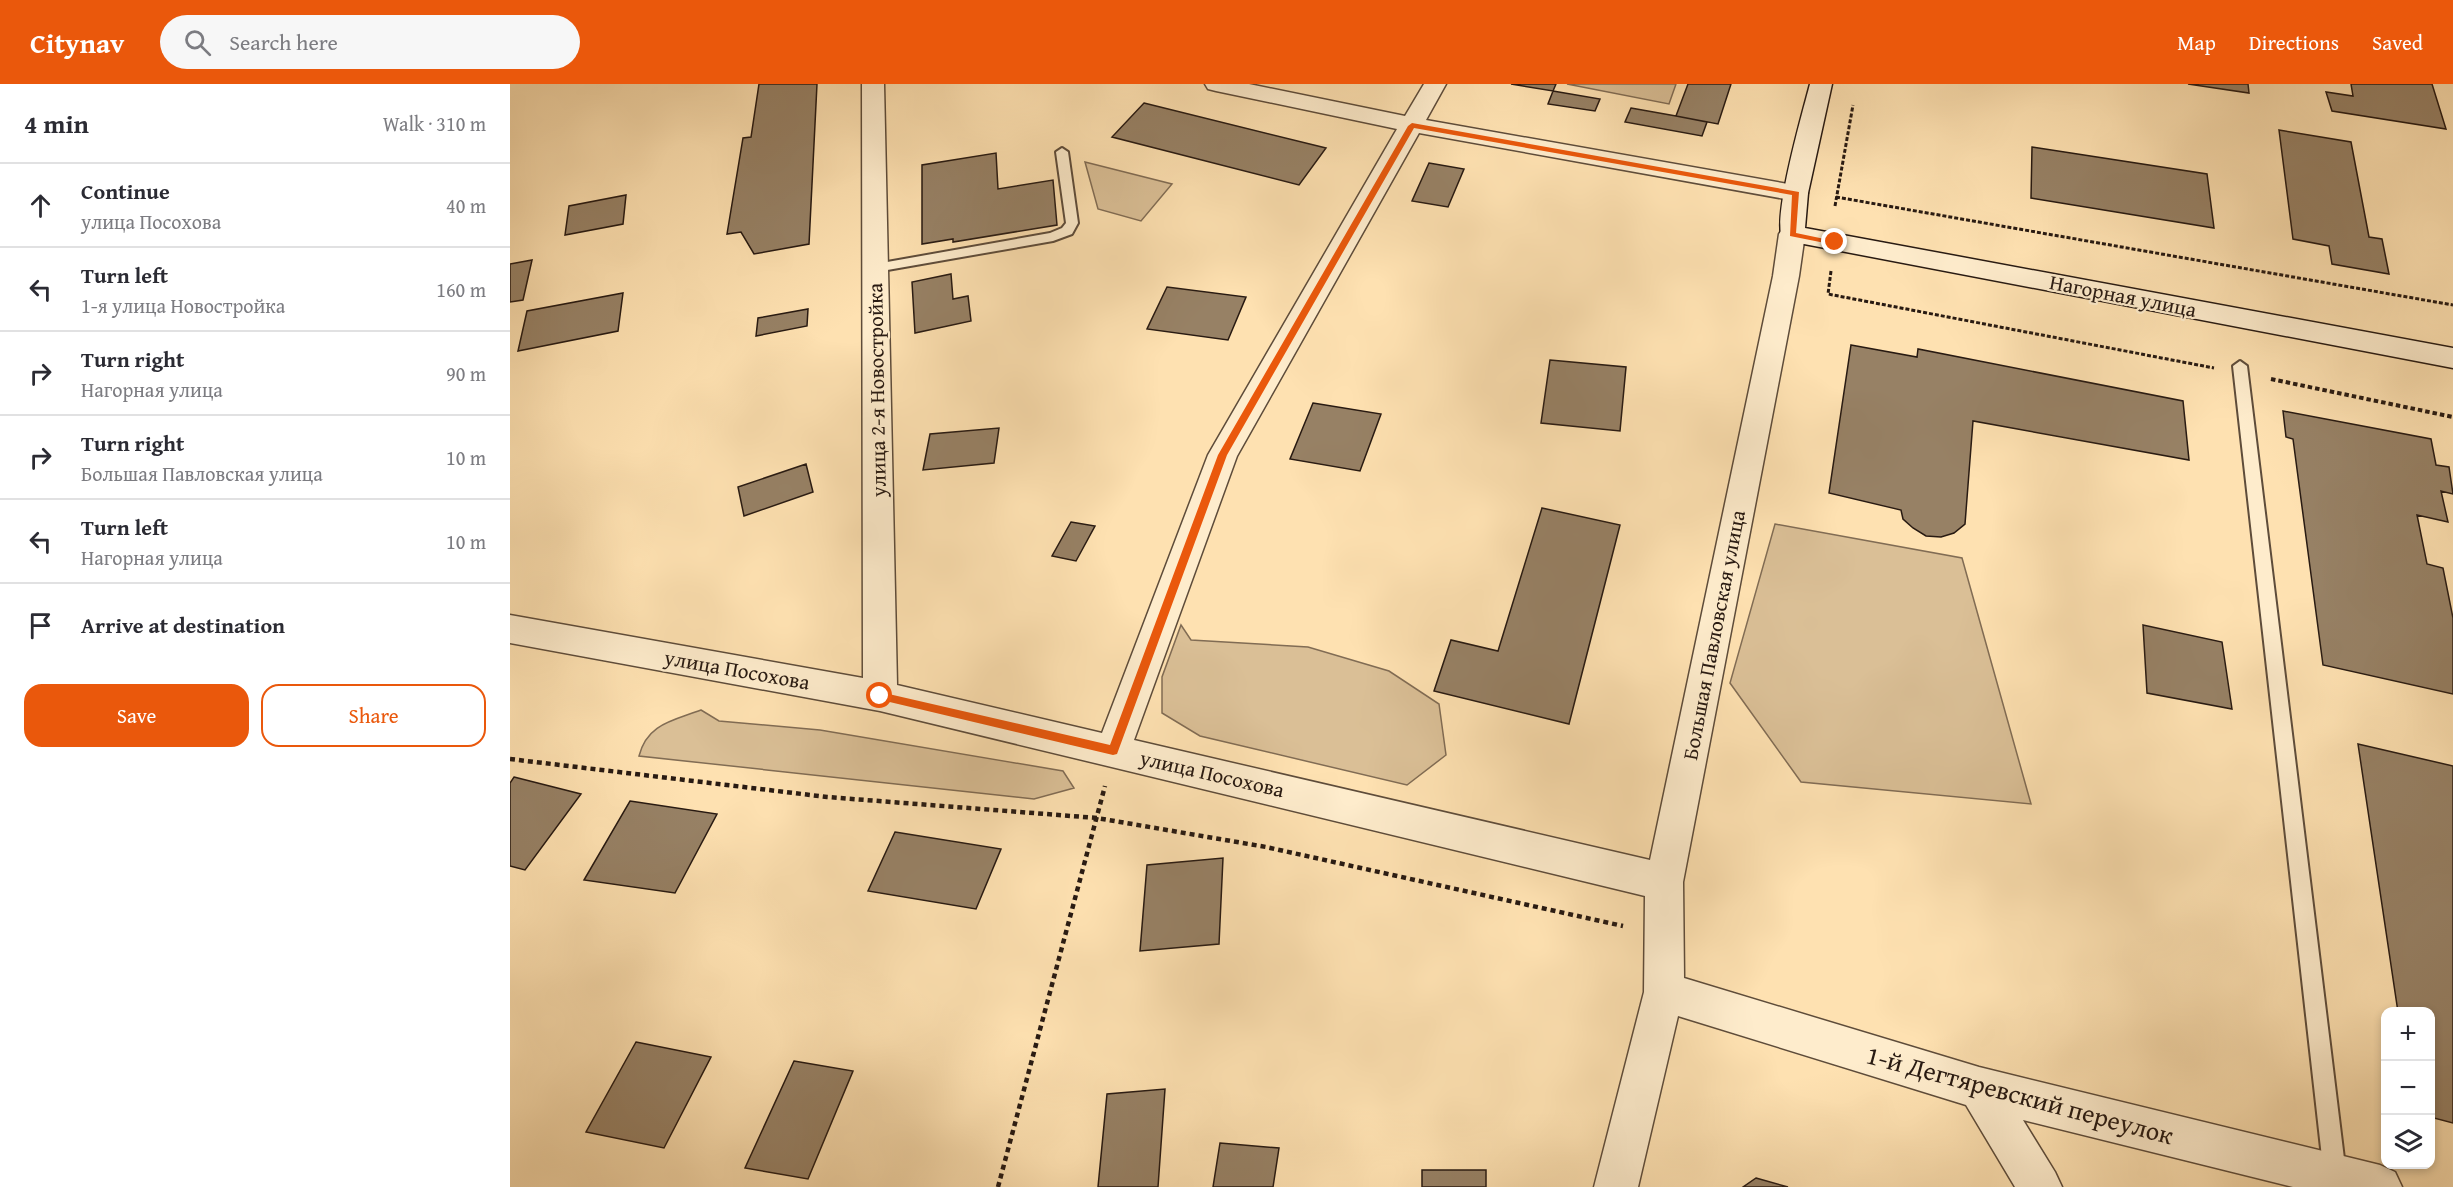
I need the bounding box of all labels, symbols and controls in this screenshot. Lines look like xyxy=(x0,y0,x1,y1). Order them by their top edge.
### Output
search box xyxy=(160,15,580,69)
text: Citynav xyxy=(30,22,124,63)
icon: search xyxy=(181,26,214,59)
text: Search here xyxy=(229,26,338,58)
text: Map xyxy=(2177,27,2216,58)
text: Directions xyxy=(2249,27,2339,58)
text: Saved xyxy=(2372,27,2423,58)
text: 4 min xyxy=(24,104,89,143)
text: Walk · 310 m xyxy=(383,109,486,138)
text: Continue xyxy=(81,175,170,207)
icon: ahead xyxy=(24,189,57,222)
text: 40 m xyxy=(446,191,486,220)
text: улица Посохова xyxy=(81,207,221,236)
route end xyxy=(1821,228,1847,254)
text: Turn left xyxy=(81,259,168,291)
street label: Нагорная улица xyxy=(2047,266,2199,325)
icon: left xyxy=(24,273,57,306)
text: 160 m xyxy=(436,275,486,304)
street label: улица 2-я Новостройка xyxy=(859,283,894,499)
text: 1-я улица Новостройка xyxy=(81,291,285,320)
text: Turn right xyxy=(81,343,184,375)
icon: right xyxy=(24,357,57,390)
text: 90 m xyxy=(446,359,486,388)
text: Нагорная улица xyxy=(81,375,223,404)
text: Turn right xyxy=(81,427,184,459)
icon: right xyxy=(24,441,57,474)
text: 10 m xyxy=(446,443,486,472)
text: Большая Павловская улица xyxy=(81,459,323,488)
street label: Большая Павловская улица xyxy=(1674,507,1753,762)
text: Turn left xyxy=(81,511,168,543)
icon: left xyxy=(24,525,57,558)
text: 10 m xyxy=(446,527,486,556)
text: Нагорная улица xyxy=(81,543,223,572)
icon: arrive xyxy=(24,609,57,642)
text: Arrive at destination xyxy=(81,609,285,641)
street label: улица Посохова xyxy=(661,641,812,698)
route start xyxy=(866,682,892,708)
button: Save xyxy=(24,684,249,747)
button: Share xyxy=(261,684,486,747)
street label: улица Посохова xyxy=(1136,742,1287,805)
map controls xyxy=(2381,1007,2435,1169)
button: + xyxy=(2381,1007,2435,1061)
street label: 1-й Дегтяревский переулок xyxy=(1862,1035,2178,1154)
button: − xyxy=(2381,1061,2435,1115)
button: layers xyxy=(2381,1115,2435,1169)

